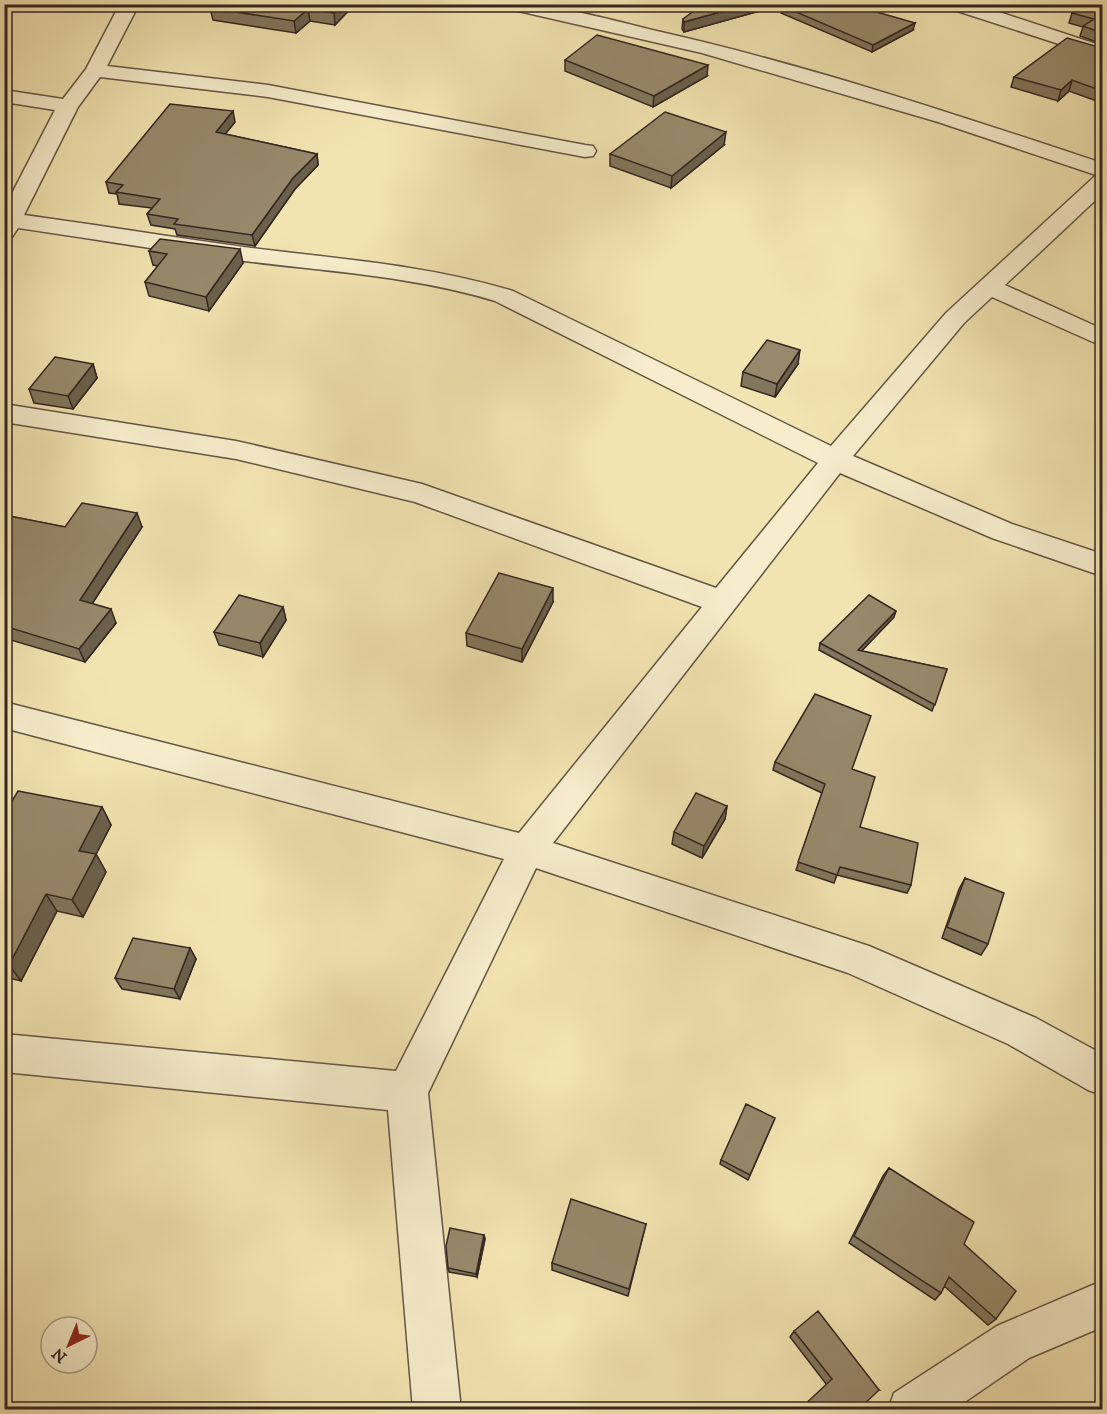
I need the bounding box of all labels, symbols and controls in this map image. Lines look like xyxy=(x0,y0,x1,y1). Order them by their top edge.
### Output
north arrow xyxy=(39,1315,99,1375)
text: N xyxy=(48,1343,71,1367)

